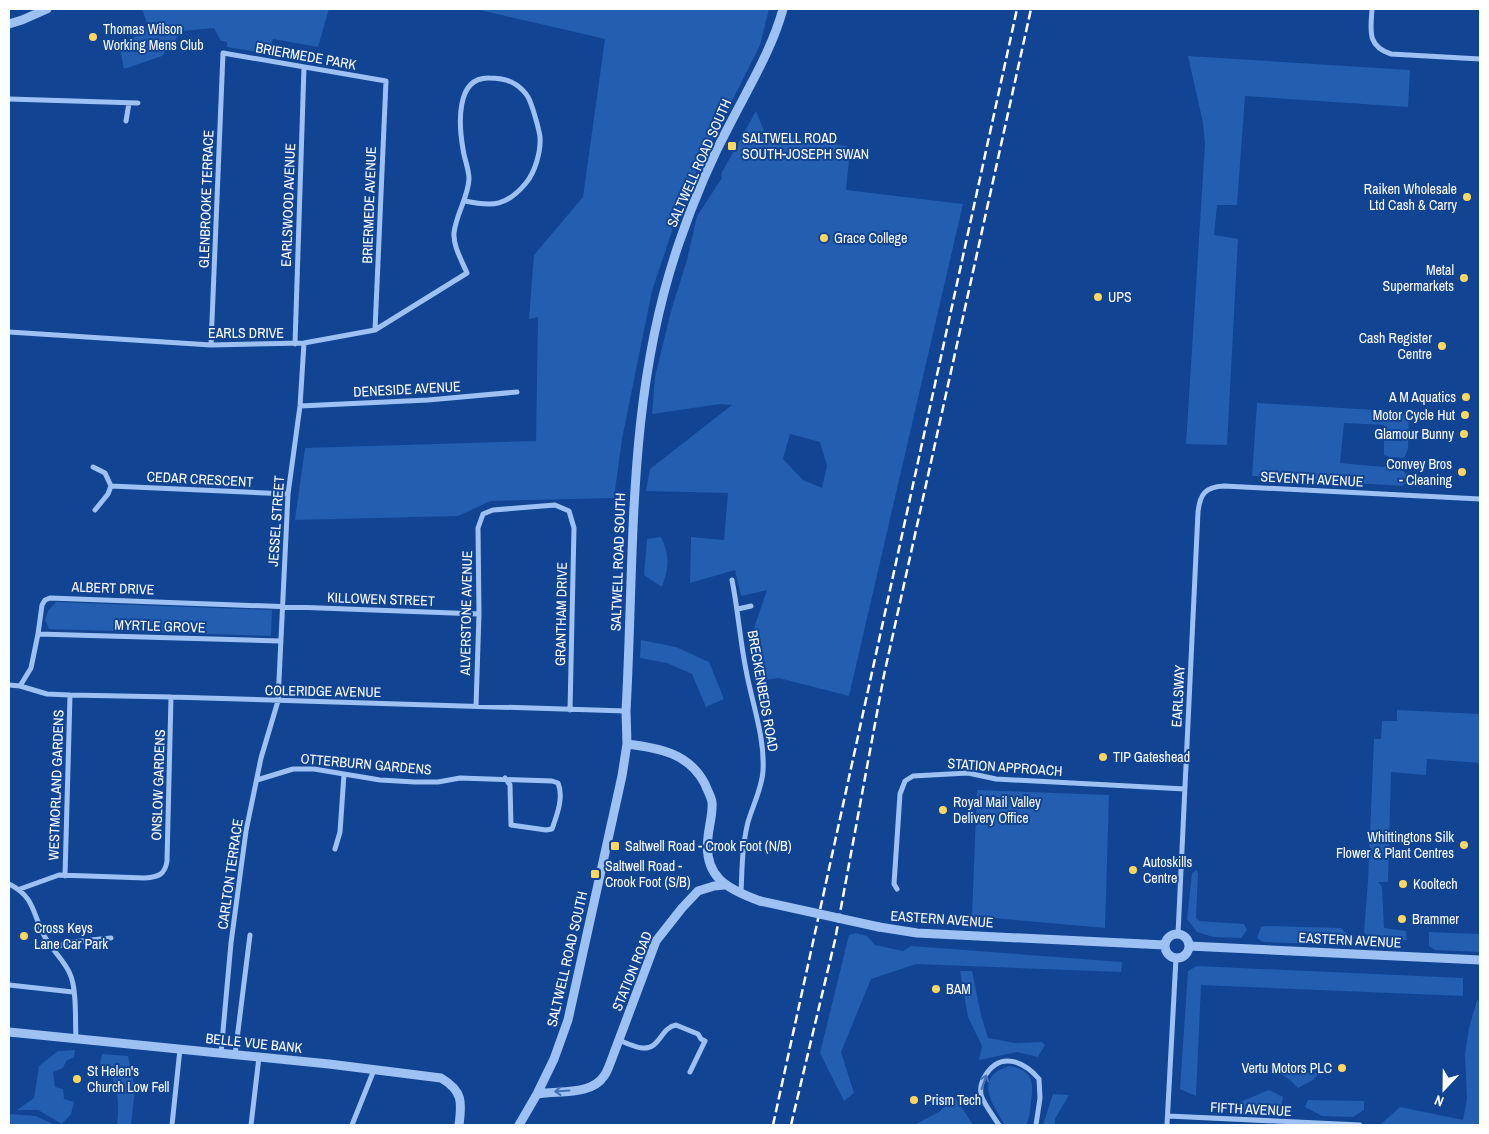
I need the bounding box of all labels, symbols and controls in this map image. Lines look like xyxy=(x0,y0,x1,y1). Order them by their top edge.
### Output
place label: Thomas Wilson Working Mens Club xyxy=(103,20,204,54)
marker: Thomas Wilson Working Mens Club xyxy=(87,31,99,43)
street label: BRIERMEDE PARK xyxy=(254,38,358,74)
street label: SALTWELL ROAD SOUTH xyxy=(663,96,735,230)
place label: SALTWELL ROAD SOUTH-JOSEPH SWAN xyxy=(742,129,869,163)
street label: GLENBROOKE TERRACE xyxy=(195,130,217,268)
marker: SALTWELL ROAD SOUTH-JOSEPH SWAN xyxy=(726,140,738,152)
street label: EARLSWOOD AVENUE xyxy=(277,143,299,267)
street label: BRIERMEDE AVENUE xyxy=(358,146,380,264)
place label: Raiken Wholesale Ltd Cash & Carry xyxy=(1364,180,1457,214)
marker: Raiken Wholesale Ltd Cash & Carry xyxy=(1461,191,1473,203)
place label: Grace College xyxy=(834,229,907,247)
marker: Grace College xyxy=(818,232,830,244)
place label: Metal Supermarkets xyxy=(1383,261,1454,295)
marker: Metal Supermarkets xyxy=(1458,272,1470,284)
place label: UPS xyxy=(1108,288,1132,306)
marker: UPS xyxy=(1092,291,1104,303)
street label: EARLS DRIVE xyxy=(208,324,284,342)
place label: Cash Register Centre xyxy=(1359,329,1432,363)
marker: Cash Register Centre xyxy=(1436,340,1448,352)
street label: DENESIDE AVENUE xyxy=(353,377,461,401)
place label: A M Aquatics xyxy=(1388,388,1456,406)
marker: A M Aquatics xyxy=(1460,391,1472,403)
place label: Motor Cycle Hut xyxy=(1373,406,1455,424)
marker: Motor Cycle Hut xyxy=(1459,409,1471,421)
place label: Glamour Bunny xyxy=(1374,425,1454,443)
marker: Glamour Bunny xyxy=(1458,428,1470,440)
place label: Convey Bros - Cleaning xyxy=(1386,455,1453,489)
marker: Convey Bros - Cleaning xyxy=(1456,466,1468,478)
street label: CEDAR CRESCENT xyxy=(146,467,254,491)
street label: SEVENTH AVENUE xyxy=(1260,467,1364,491)
street label: JESSEL STREET xyxy=(264,475,288,567)
street label: SALTWELL ROAD SOUTH xyxy=(607,493,629,631)
street label: ALVERSTONE AVENUE xyxy=(456,550,476,677)
street label: GRANTHAM DRIVE xyxy=(551,562,571,666)
street label: ALBERT DRIVE xyxy=(70,578,155,598)
street label: KILLOWEN STREET xyxy=(327,588,435,610)
street label: MYRTLE GROVE xyxy=(114,615,206,637)
street label: BRECKENBEDS ROAD xyxy=(743,629,783,753)
street label: EARLSWAY xyxy=(1167,664,1189,728)
street label: COLERIDGE AVENUE xyxy=(265,681,381,701)
street label: WESTMORLAND GARDENS xyxy=(44,709,68,861)
street label: ONSLOW GARDENS xyxy=(147,729,169,841)
place label: TIP Gateshead xyxy=(1113,748,1190,766)
street label: OTTERBURN GARDENS xyxy=(300,749,433,779)
marker: TIP Gateshead xyxy=(1097,751,1109,763)
street label: STATION APPROACH xyxy=(947,754,1063,780)
place label: Royal Mail Valley Delivery Office xyxy=(953,793,1041,827)
marker: Royal Mail Valley Delivery Office xyxy=(937,804,949,816)
street label: CARLTON TERRACE xyxy=(213,817,247,931)
place label: Whittingtons Silk Flower & Plant Centres xyxy=(1336,828,1454,862)
place label: Saltwell Road - Crook Foot (N/B) xyxy=(625,837,792,855)
marker: Whittingtons Silk Flower & Plant Centres xyxy=(1458,839,1470,851)
marker: Saltwell Road - Crook Foot (N/B) xyxy=(609,840,621,852)
place label: Autoskills Centre xyxy=(1142,853,1192,887)
place label: Saltwell Road - Crook Foot (S/B) xyxy=(605,857,691,891)
marker: Autoskills Centre xyxy=(1127,864,1139,876)
marker: Saltwell Road - Crook Foot (S/B) xyxy=(589,868,601,880)
place label: Kooltech xyxy=(1413,875,1458,893)
marker: Kooltech xyxy=(1397,878,1409,890)
street label: SALTWELL ROAD SOUTH xyxy=(543,890,591,1028)
street label: EASTERN AVENUE xyxy=(890,906,994,932)
place label: Brammer xyxy=(1412,910,1459,928)
marker: Brammer xyxy=(1396,913,1408,925)
place label: Cross Keys Lane Car Park xyxy=(34,919,108,953)
street label: STATION ROAD xyxy=(608,928,656,1014)
street label: EASTERN AVENUE xyxy=(1298,928,1402,952)
marker: Cross Keys Lane Car Park xyxy=(18,930,30,942)
place label: BAM xyxy=(946,980,971,998)
marker: BAM xyxy=(930,983,942,995)
street label: BELLE VUE BANK xyxy=(205,1029,304,1057)
place label: Vertu Motors PLC xyxy=(1241,1059,1332,1077)
place label: St Helen's Church Low Fell xyxy=(87,1062,169,1096)
marker: Vertu Motors PLC xyxy=(1336,1062,1348,1074)
north arrow xyxy=(1419,1064,1469,1114)
marker: St Helen's Church Low Fell xyxy=(71,1073,83,1085)
one-way arrow xyxy=(980,1075,989,1090)
one-way arrow xyxy=(554,1086,570,1096)
place label: Prism Tech xyxy=(924,1091,981,1109)
text: N xyxy=(1432,1091,1446,1111)
marker: Prism Tech xyxy=(908,1094,920,1106)
street label: FIFTH AVENUE xyxy=(1210,1098,1292,1120)

